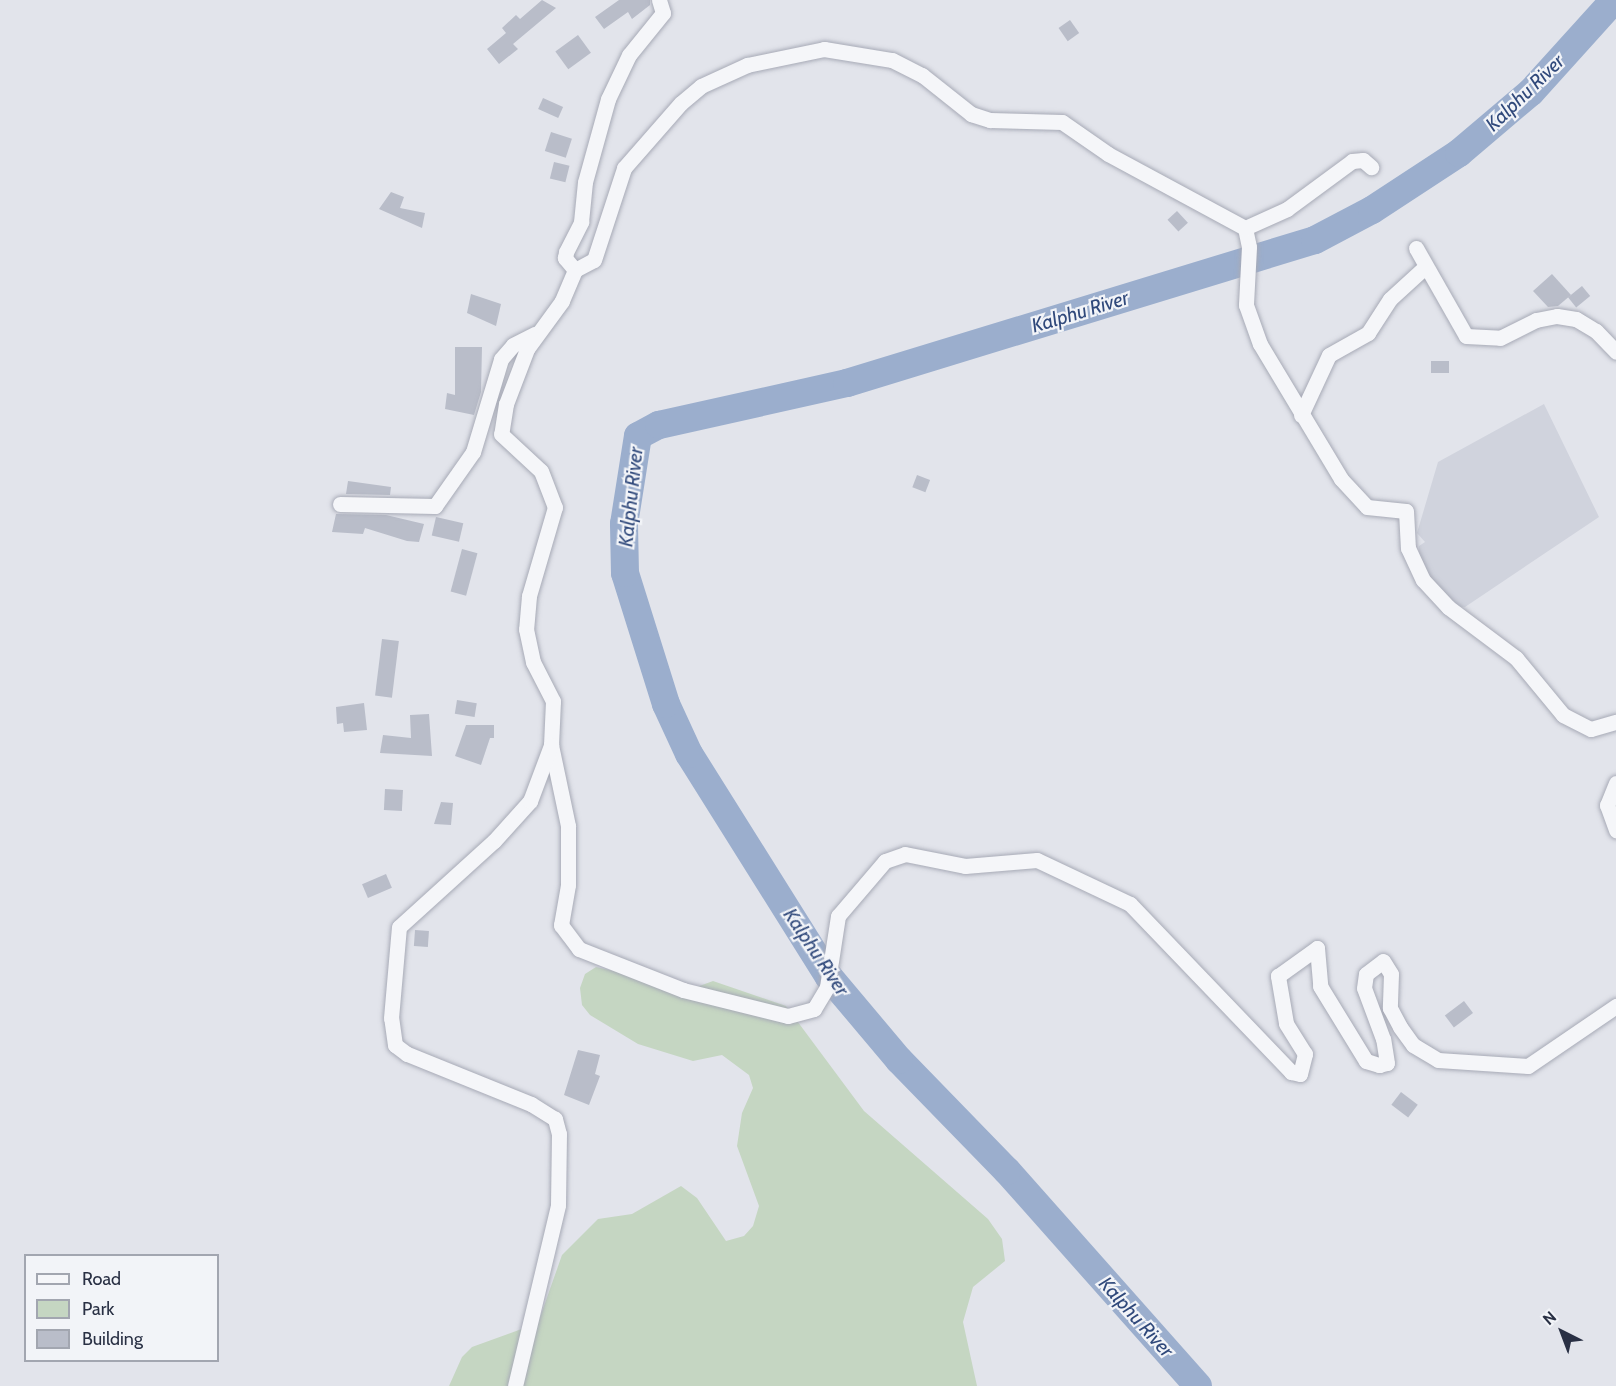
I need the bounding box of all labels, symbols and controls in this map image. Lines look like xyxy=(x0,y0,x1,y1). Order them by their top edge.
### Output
water label: Kalphu River xyxy=(1481,50,1569,136)
water label: Kalphu River xyxy=(1029,286,1131,338)
water label: Kalphu River xyxy=(614,446,648,548)
water label: Kalphu River xyxy=(778,904,854,1000)
legend xyxy=(24,1254,219,1362)
text: Road xyxy=(82,1268,121,1290)
water label: Kalphu River xyxy=(1094,1272,1178,1362)
text: Park xyxy=(82,1298,114,1320)
north arrow xyxy=(1532,1302,1592,1362)
text: N xyxy=(1539,1307,1560,1329)
text: Building xyxy=(82,1328,143,1350)

